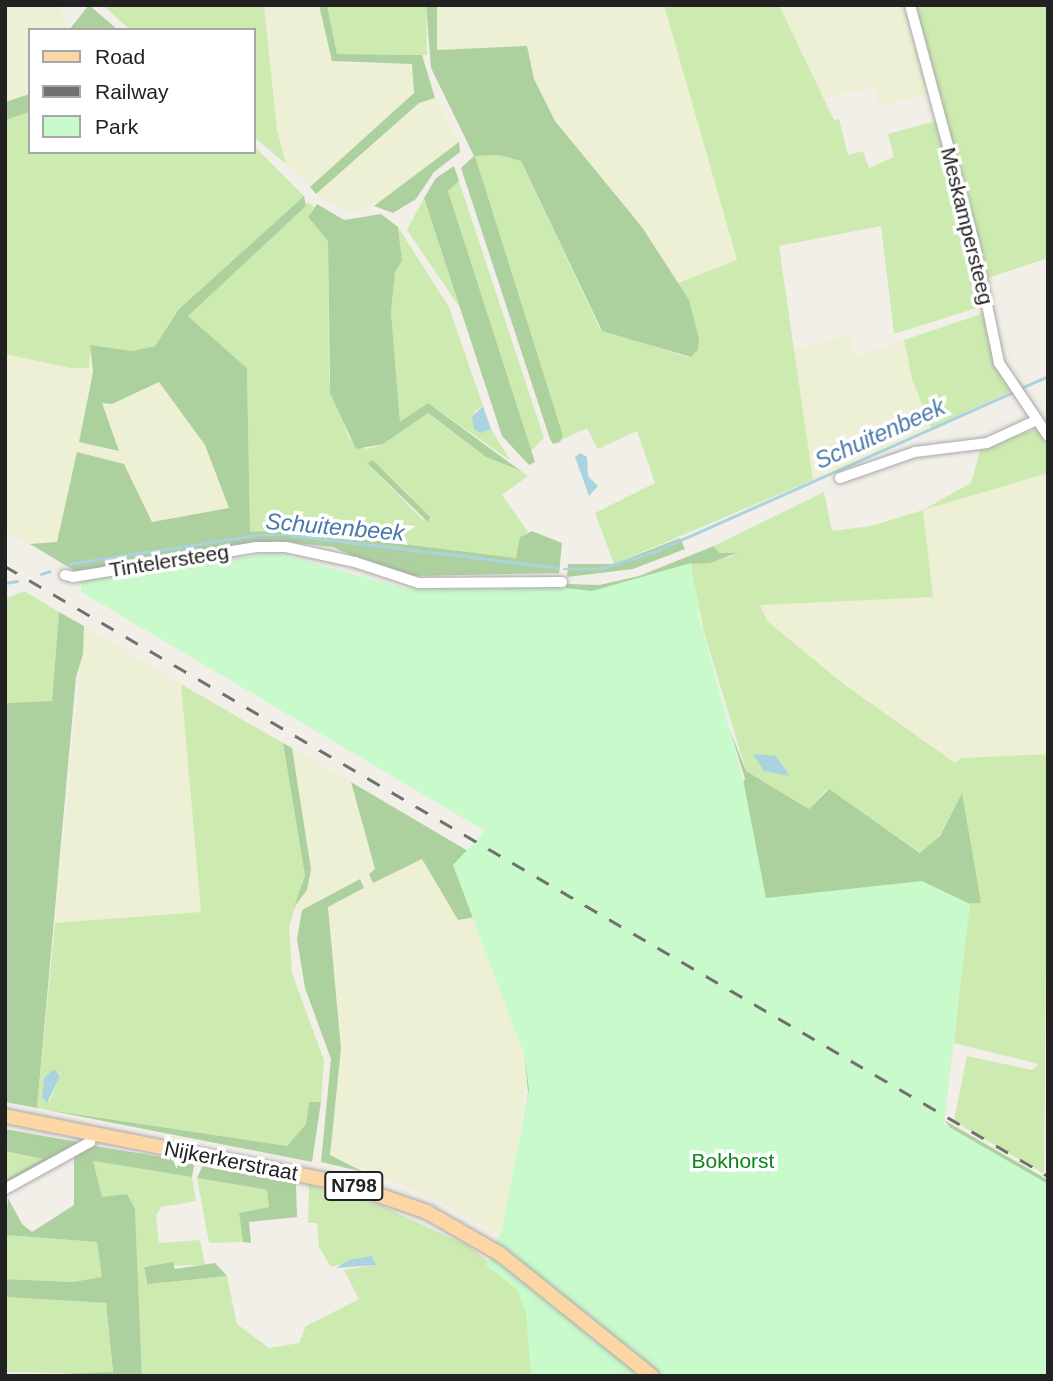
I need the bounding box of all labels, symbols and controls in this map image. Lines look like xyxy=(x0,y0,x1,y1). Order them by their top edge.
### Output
legend xyxy=(28,28,256,154)
text: Road xyxy=(95,45,145,68)
text: Railway xyxy=(95,80,169,103)
text: Park xyxy=(95,115,138,138)
street label: Meskampersteeg xyxy=(935,145,999,307)
water label: Schuitenbeek xyxy=(811,393,949,475)
water label: Schuitenbeek xyxy=(264,507,406,547)
street label: Tintelersteeg xyxy=(107,539,231,583)
street label: Nijkerkerstraat xyxy=(162,1136,300,1186)
park label: Bokhorst xyxy=(692,1148,774,1174)
road number: N798 xyxy=(324,1170,384,1202)

